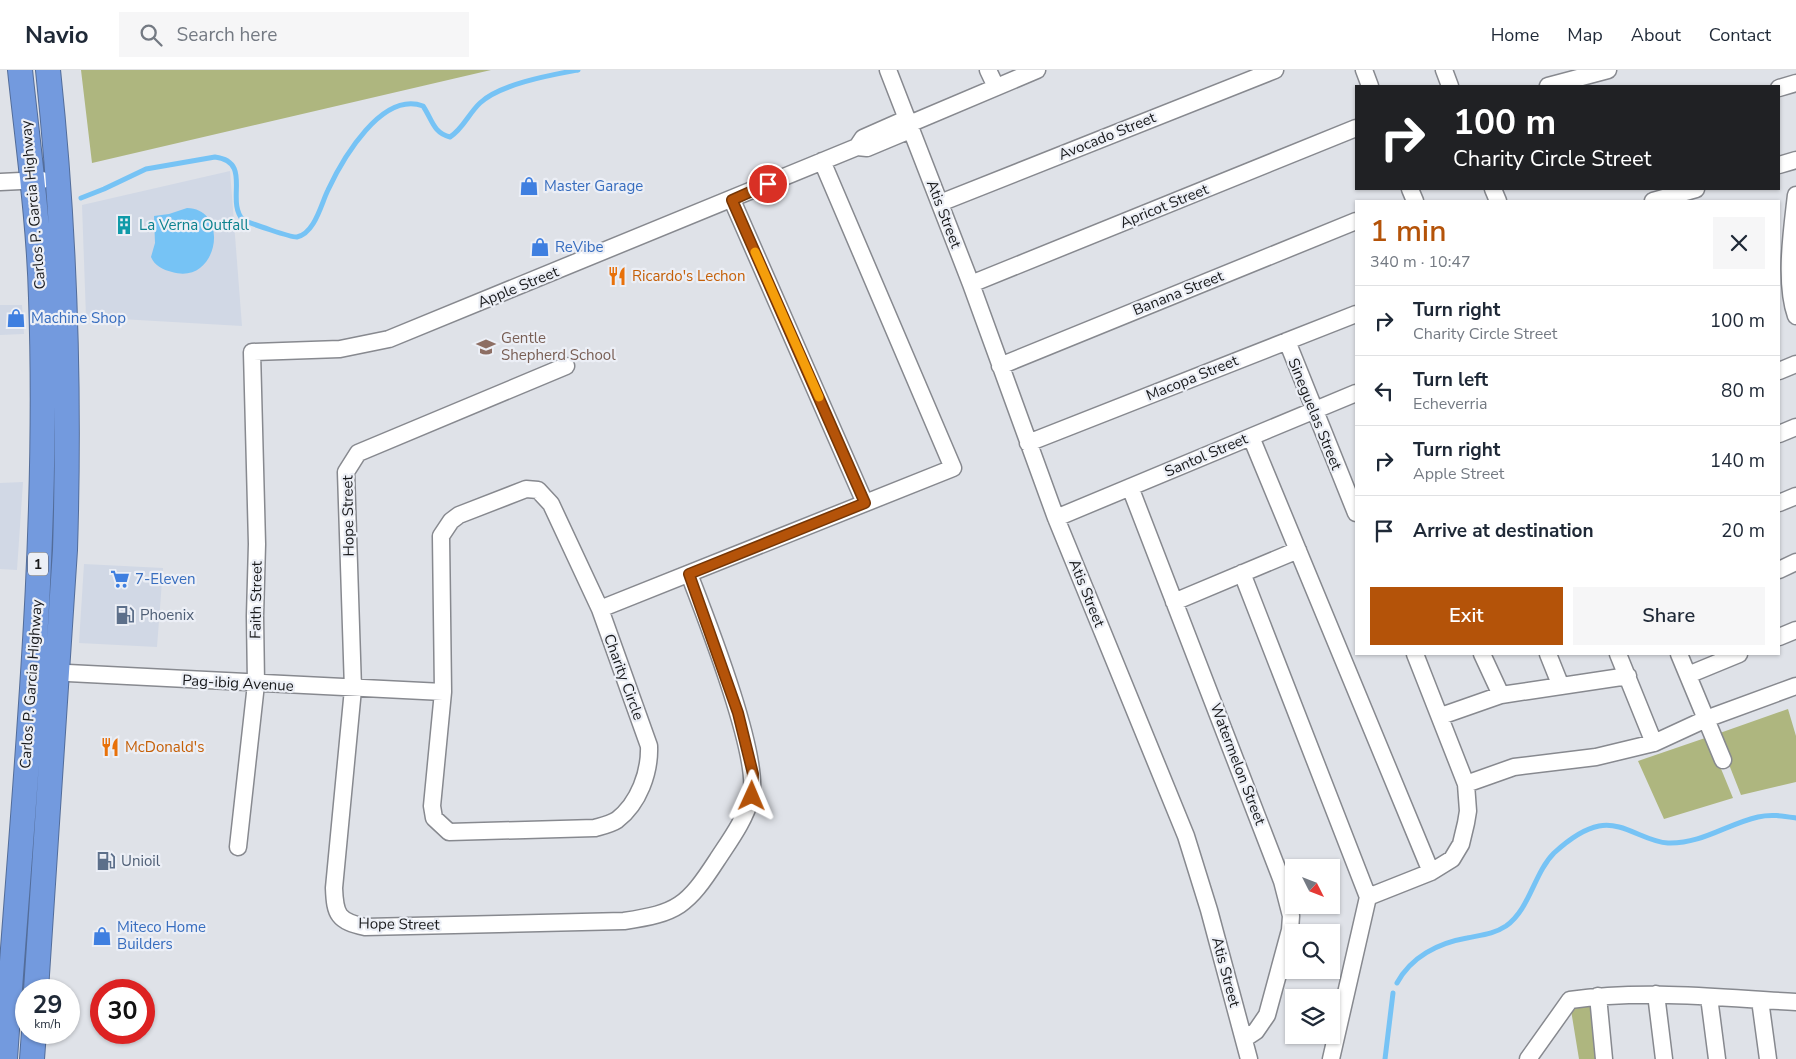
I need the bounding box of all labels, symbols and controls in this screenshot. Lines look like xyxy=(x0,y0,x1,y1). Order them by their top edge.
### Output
search box xyxy=(119,12,469,57)
text: Navio xyxy=(25,19,89,51)
icon: search xyxy=(137,21,165,49)
text: Search here xyxy=(177,22,277,48)
text: Home xyxy=(1491,23,1539,47)
text: Map xyxy=(1567,23,1603,47)
text: About xyxy=(1631,23,1681,47)
text: Contact xyxy=(1709,23,1771,47)
text: 100 m xyxy=(1453,99,1556,146)
icon: right xyxy=(1370,105,1435,170)
street label: Avocado Street xyxy=(1055,107,1159,165)
street label: Carlos P. Garcia Highway xyxy=(16,119,50,290)
text: Charity Circle Street xyxy=(1453,144,1651,174)
pin xyxy=(747,163,789,205)
icon: arrive xyxy=(754,170,782,198)
shop icon: Master Garage xyxy=(518,175,540,197)
place label: Master Garage xyxy=(544,176,643,196)
street label: Atis Street xyxy=(922,177,966,252)
street label: Apricot Street xyxy=(1117,179,1212,233)
text: 1 min xyxy=(1370,211,1446,252)
building icon: La Verna Outfall xyxy=(113,214,135,236)
place label: La Verna Outfall xyxy=(139,215,250,235)
button: close xyxy=(1713,217,1765,269)
shop icon: ReVibe xyxy=(529,236,551,258)
place label: ReVibe xyxy=(555,237,603,257)
text: 340 m · 10:47 xyxy=(1370,251,1471,273)
street label: Apple Street xyxy=(475,261,562,312)
restaurant icon: Ricardo's Lechon xyxy=(606,265,628,287)
place label: Ricardo's Lechon xyxy=(632,266,745,286)
street label: Banana Street xyxy=(1130,266,1227,320)
text: Turn right xyxy=(1413,297,1500,323)
shop icon: Machine Shop xyxy=(5,307,27,329)
icon: right xyxy=(1370,307,1398,335)
place label: Machine Shop xyxy=(31,308,126,328)
text: 100 m xyxy=(1710,308,1765,334)
text: Charity Circle Street xyxy=(1413,323,1557,345)
place label: Gentle Shepherd School xyxy=(501,328,616,365)
school or university icon: Gentle Shepherd School xyxy=(475,336,497,358)
street label: Macopa Street xyxy=(1143,350,1242,406)
street label: Sineguelas Street xyxy=(1283,355,1347,474)
text: Turn left xyxy=(1413,367,1488,393)
icon: left xyxy=(1370,377,1398,405)
text: 80 m xyxy=(1721,378,1765,404)
text: Echeverria xyxy=(1413,393,1487,415)
street label: Santol Street xyxy=(1161,428,1251,481)
text: Turn right xyxy=(1413,437,1500,463)
icon: right xyxy=(1370,447,1398,475)
text: 140 m xyxy=(1710,448,1765,474)
text: Apple Street xyxy=(1413,463,1504,485)
street label: Hope Street xyxy=(337,474,359,557)
icon: arrive xyxy=(1370,517,1398,545)
text: Arrive at destination xyxy=(1413,518,1594,544)
text: 20 m xyxy=(1721,518,1765,544)
road number: 1 xyxy=(28,552,48,576)
street label: Atis Street xyxy=(1064,556,1110,631)
street label: Faith Street xyxy=(245,560,267,639)
supermarket icon: 7-Eleven xyxy=(109,568,131,590)
place label: 7-Eleven xyxy=(135,569,195,589)
button: Exit xyxy=(1370,587,1563,645)
button: Share xyxy=(1573,587,1765,645)
street label: Carlos P. Garcia Highway xyxy=(15,598,47,769)
fuel station icon: Phoenix xyxy=(114,604,136,626)
place label: Phoenix xyxy=(140,605,194,625)
street label: Charity Circle xyxy=(599,631,649,723)
street label: Pag-ibig Avenue xyxy=(182,670,294,696)
street label: Watermelon Street xyxy=(1206,700,1271,828)
restaurant icon: McDonald's xyxy=(99,736,121,758)
place label: McDonald's xyxy=(125,737,204,757)
position arrow xyxy=(725,769,777,821)
fuel station icon: Unioil xyxy=(95,850,117,872)
place label: Unioil xyxy=(121,851,161,871)
north arrow xyxy=(1285,859,1340,914)
map controls xyxy=(1285,859,1340,1044)
street label: Hope Street xyxy=(358,913,441,935)
place label: Miteco Home Builders xyxy=(117,917,206,954)
button: search xyxy=(1285,924,1340,979)
shop icon: Miteco Home Builders xyxy=(91,925,113,947)
street label: Atis Street xyxy=(1207,935,1245,1010)
speed limit sign: 30 xyxy=(90,979,155,1044)
text: 29 xyxy=(32,988,63,1022)
button: layers xyxy=(1285,989,1340,1044)
text: km/h xyxy=(34,1016,61,1032)

